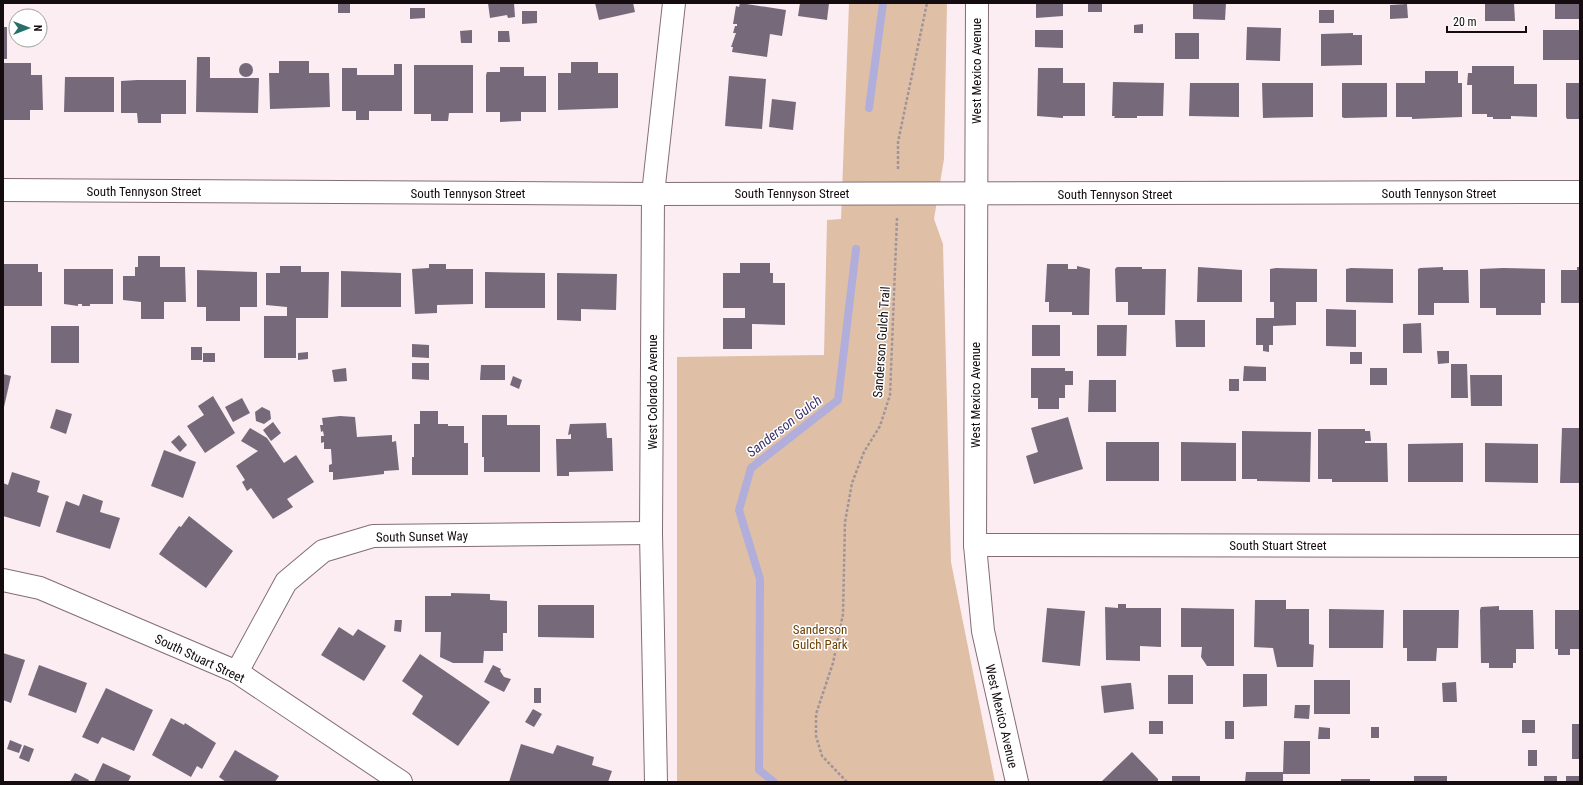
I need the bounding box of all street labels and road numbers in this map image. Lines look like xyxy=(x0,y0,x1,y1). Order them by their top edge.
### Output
street label: West Mexico Avenue xyxy=(969,18,984,124)
street label: South Tennyson Street xyxy=(87,184,202,199)
street label: South Tennyson Street xyxy=(411,186,526,201)
street label: South Tennyson Street xyxy=(735,186,850,201)
street label: South Tennyson Street xyxy=(1382,186,1497,201)
street label: South Tennyson Street xyxy=(1058,187,1173,202)
street label: Sanderson Gulch Trail xyxy=(870,286,893,398)
street label: West Colorado Avenue xyxy=(645,334,660,450)
street label: West Mexico Avenue xyxy=(968,342,983,448)
street label: South Sunset Way xyxy=(376,528,469,545)
street label: South Stuart Street xyxy=(1229,538,1327,553)
street label: South Stuart Street xyxy=(153,631,247,686)
street label: West Mexico Avenue xyxy=(982,663,1021,769)

